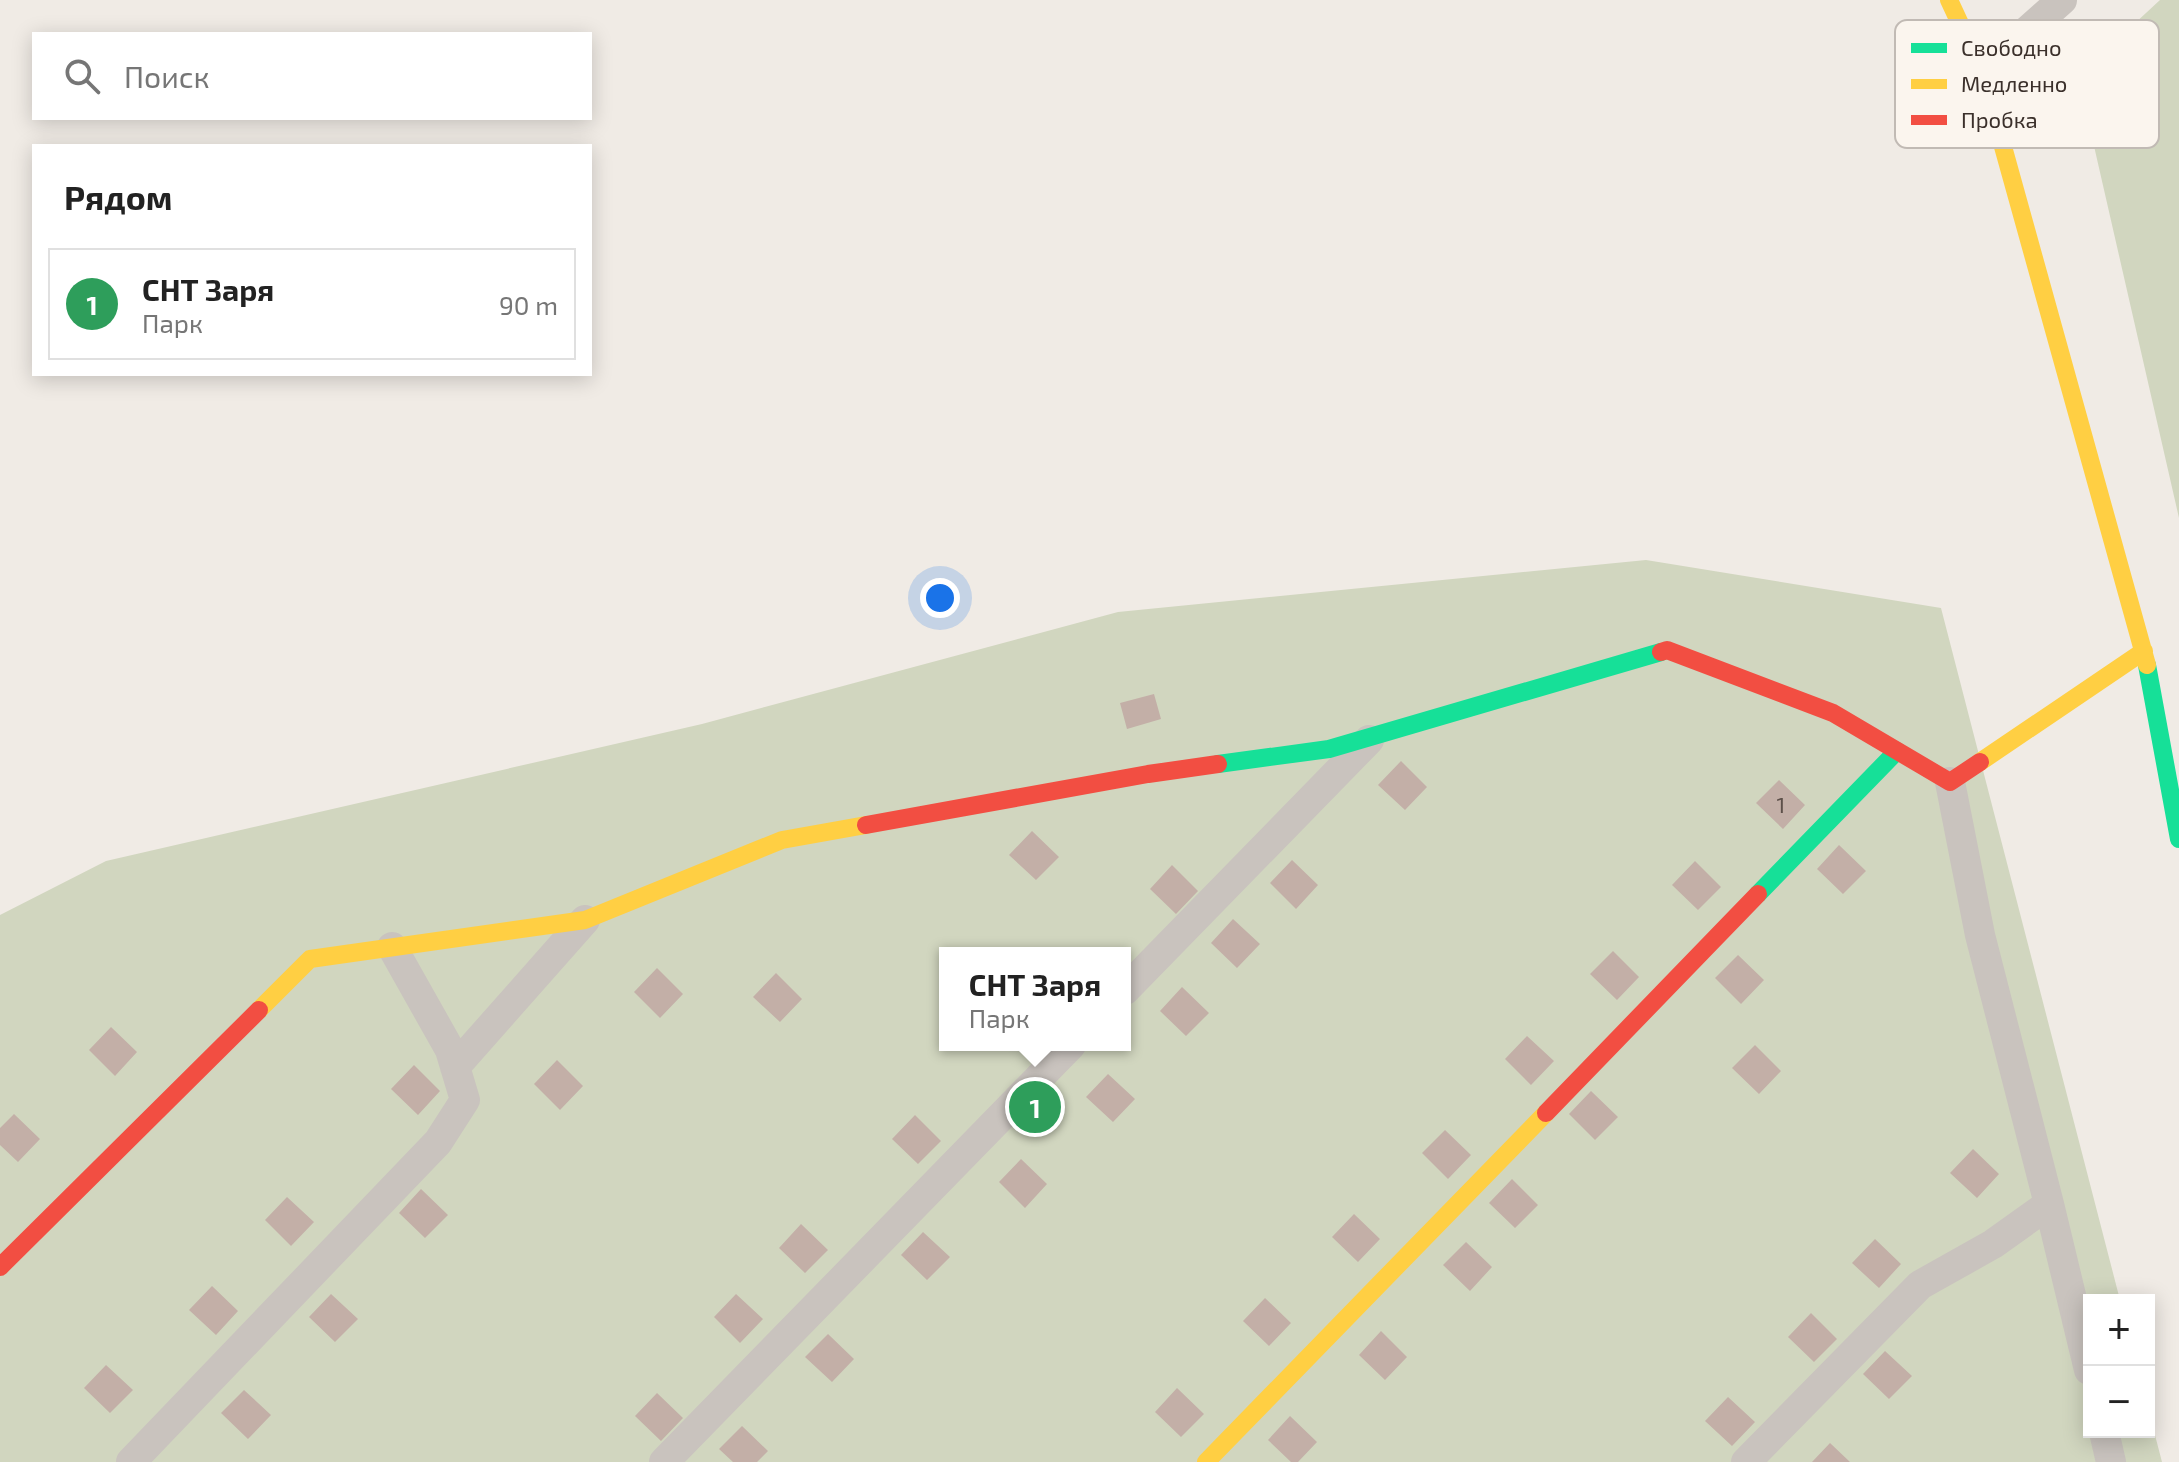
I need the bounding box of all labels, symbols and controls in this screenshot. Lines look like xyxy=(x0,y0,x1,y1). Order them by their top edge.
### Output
legend xyxy=(1895,20,2159,148)
search box xyxy=(32,32,592,120)
text: Свободно xyxy=(1961,34,2061,60)
icon: search xyxy=(60,54,104,98)
text: Поиск xyxy=(124,58,210,94)
text: Медленно xyxy=(1961,70,2067,96)
text: Пробка xyxy=(1961,106,2038,132)
text: Рядом xyxy=(64,176,172,217)
text: СНТ Заря xyxy=(142,271,274,307)
text: 1 xyxy=(86,289,98,320)
text: 90 m xyxy=(499,289,558,320)
text: Парк xyxy=(142,307,203,338)
your location xyxy=(920,578,960,618)
house number: 1 xyxy=(1777,791,1785,817)
popup xyxy=(939,947,1131,1051)
text: СНТ Заря xyxy=(969,966,1101,1002)
text: Парк xyxy=(969,1002,1030,1033)
pin: 1 xyxy=(1009,1077,1061,1137)
map controls xyxy=(2083,1294,2155,1438)
button: + xyxy=(2083,1294,2155,1366)
button: − xyxy=(2083,1366,2155,1438)

